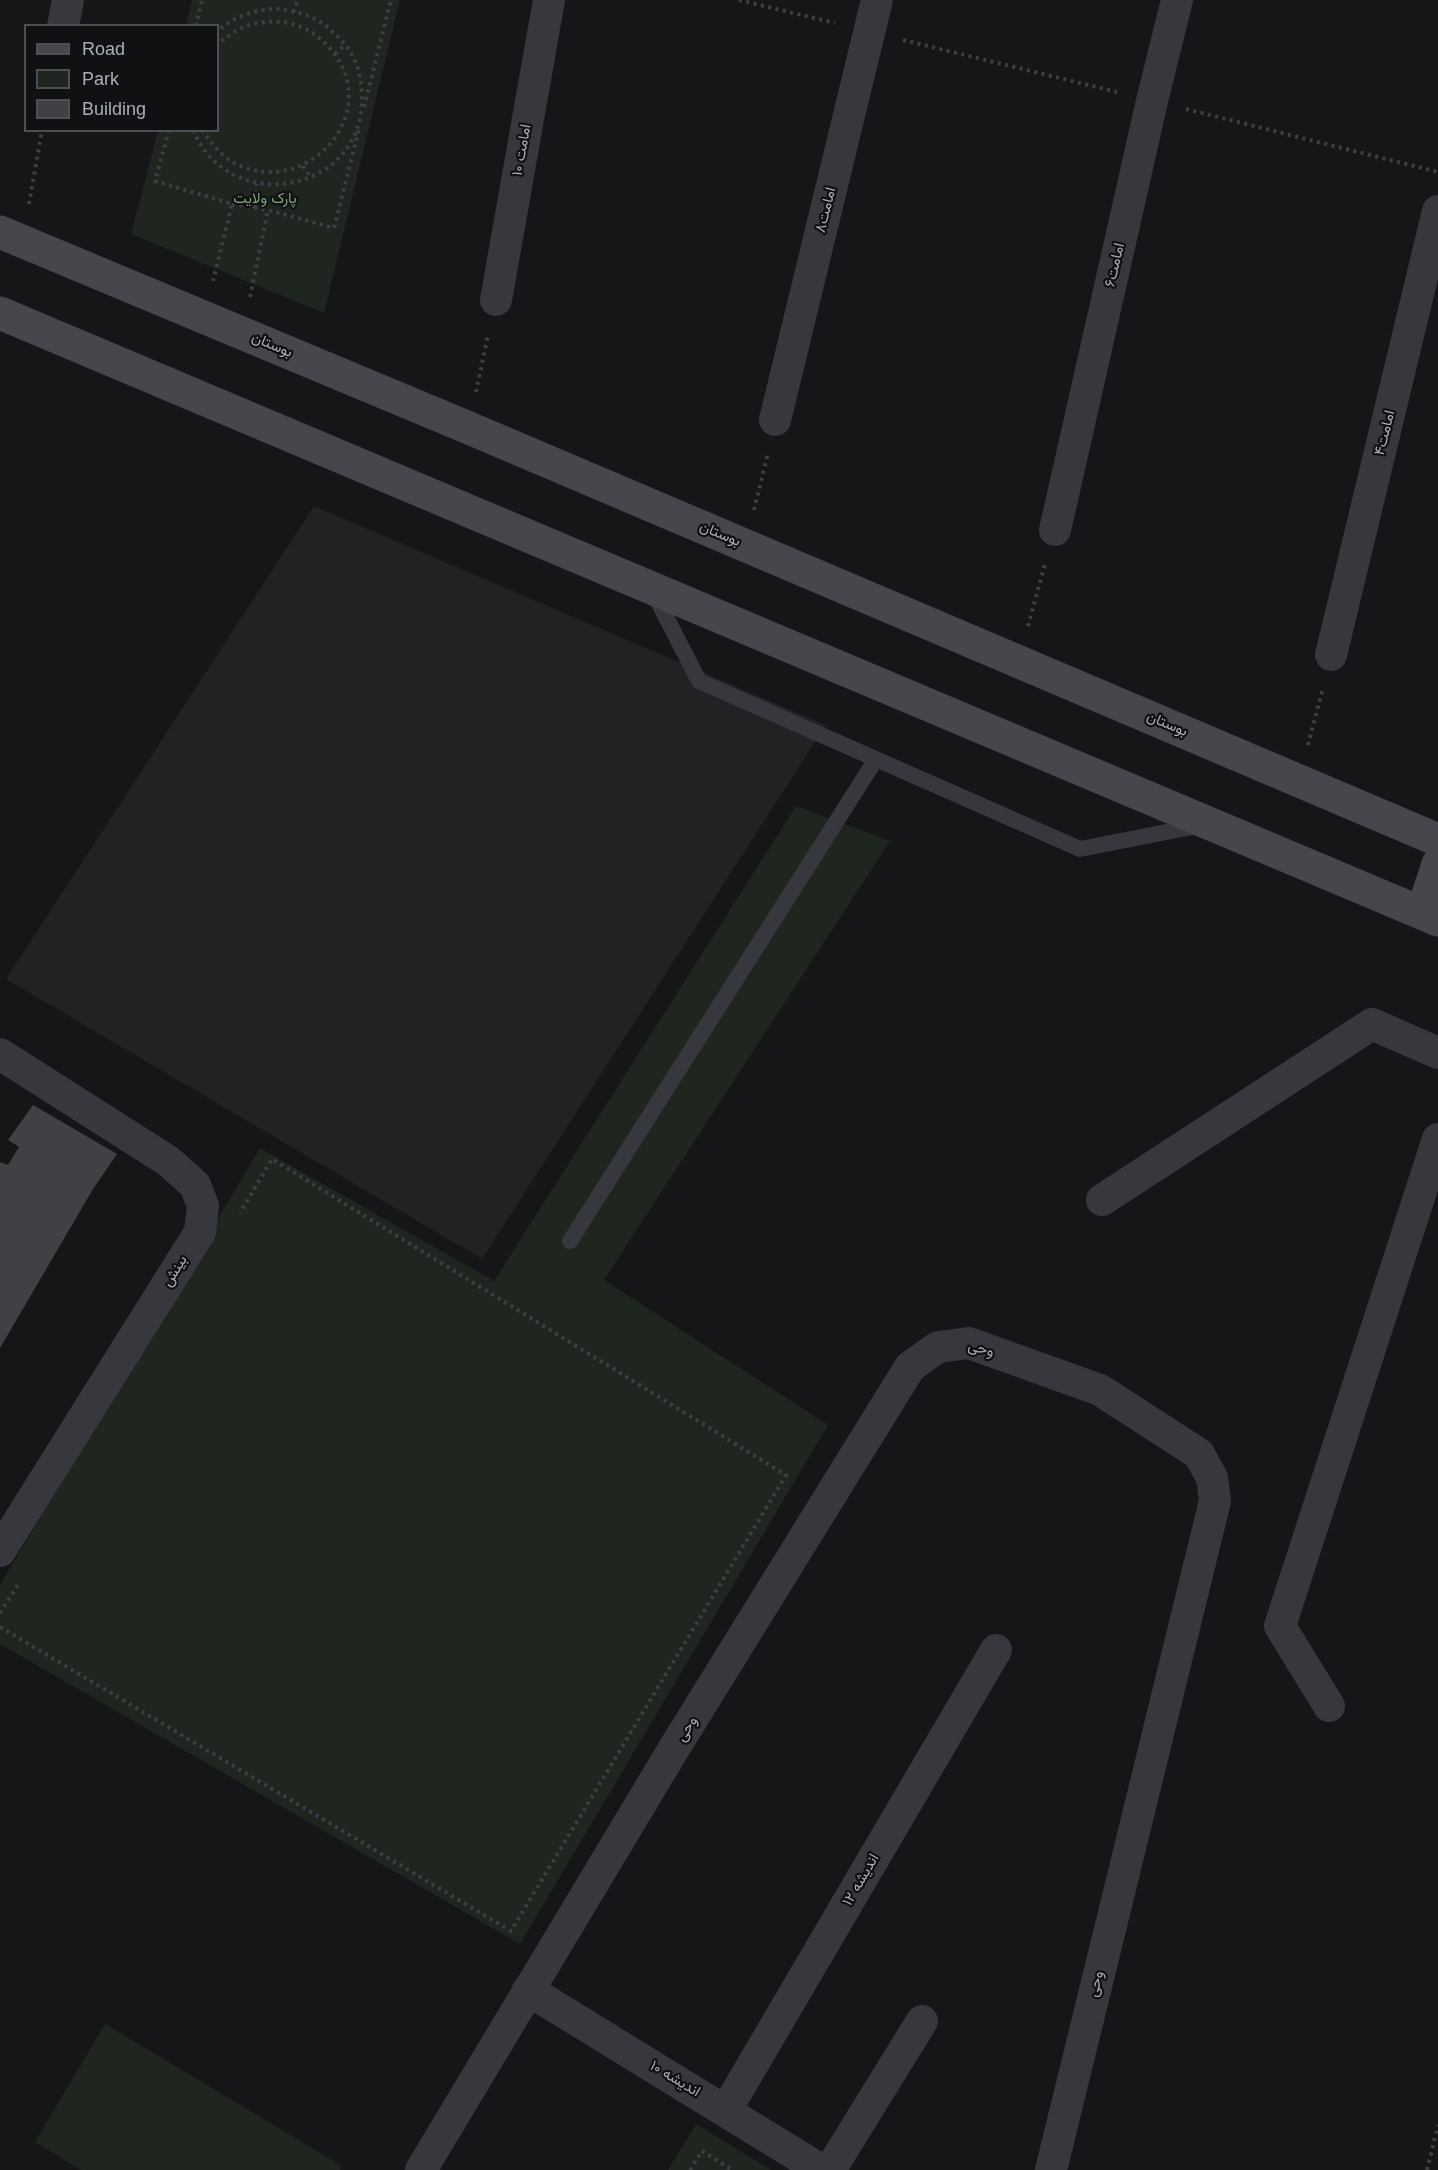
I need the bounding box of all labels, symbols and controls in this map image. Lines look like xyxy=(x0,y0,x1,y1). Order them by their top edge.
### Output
legend xyxy=(24,24,219,132)
text: Road xyxy=(82,39,125,59)
text: Park xyxy=(82,69,119,89)
text: Building xyxy=(82,99,146,119)
street label: امامت ۱۰ xyxy=(509,123,535,177)
street label: امامت۸ xyxy=(812,185,840,235)
park label: پارک ولایت xyxy=(233,190,297,208)
street label: امامت۶ xyxy=(1101,241,1129,289)
street label: بوستان xyxy=(249,328,295,362)
street label: امامت۴ xyxy=(1371,409,1399,457)
street label: بوستان xyxy=(697,517,743,551)
street label: بوستان xyxy=(1144,707,1190,741)
street label: بینش xyxy=(158,1252,192,1290)
street label: وحی xyxy=(966,1337,996,1361)
street label: وحی xyxy=(672,1713,702,1745)
street label: اندیشه ۱۲ xyxy=(839,1851,883,1909)
street label: وحی xyxy=(1084,1969,1108,1999)
street label: اندیشه ۱۰ xyxy=(647,2057,703,2101)

